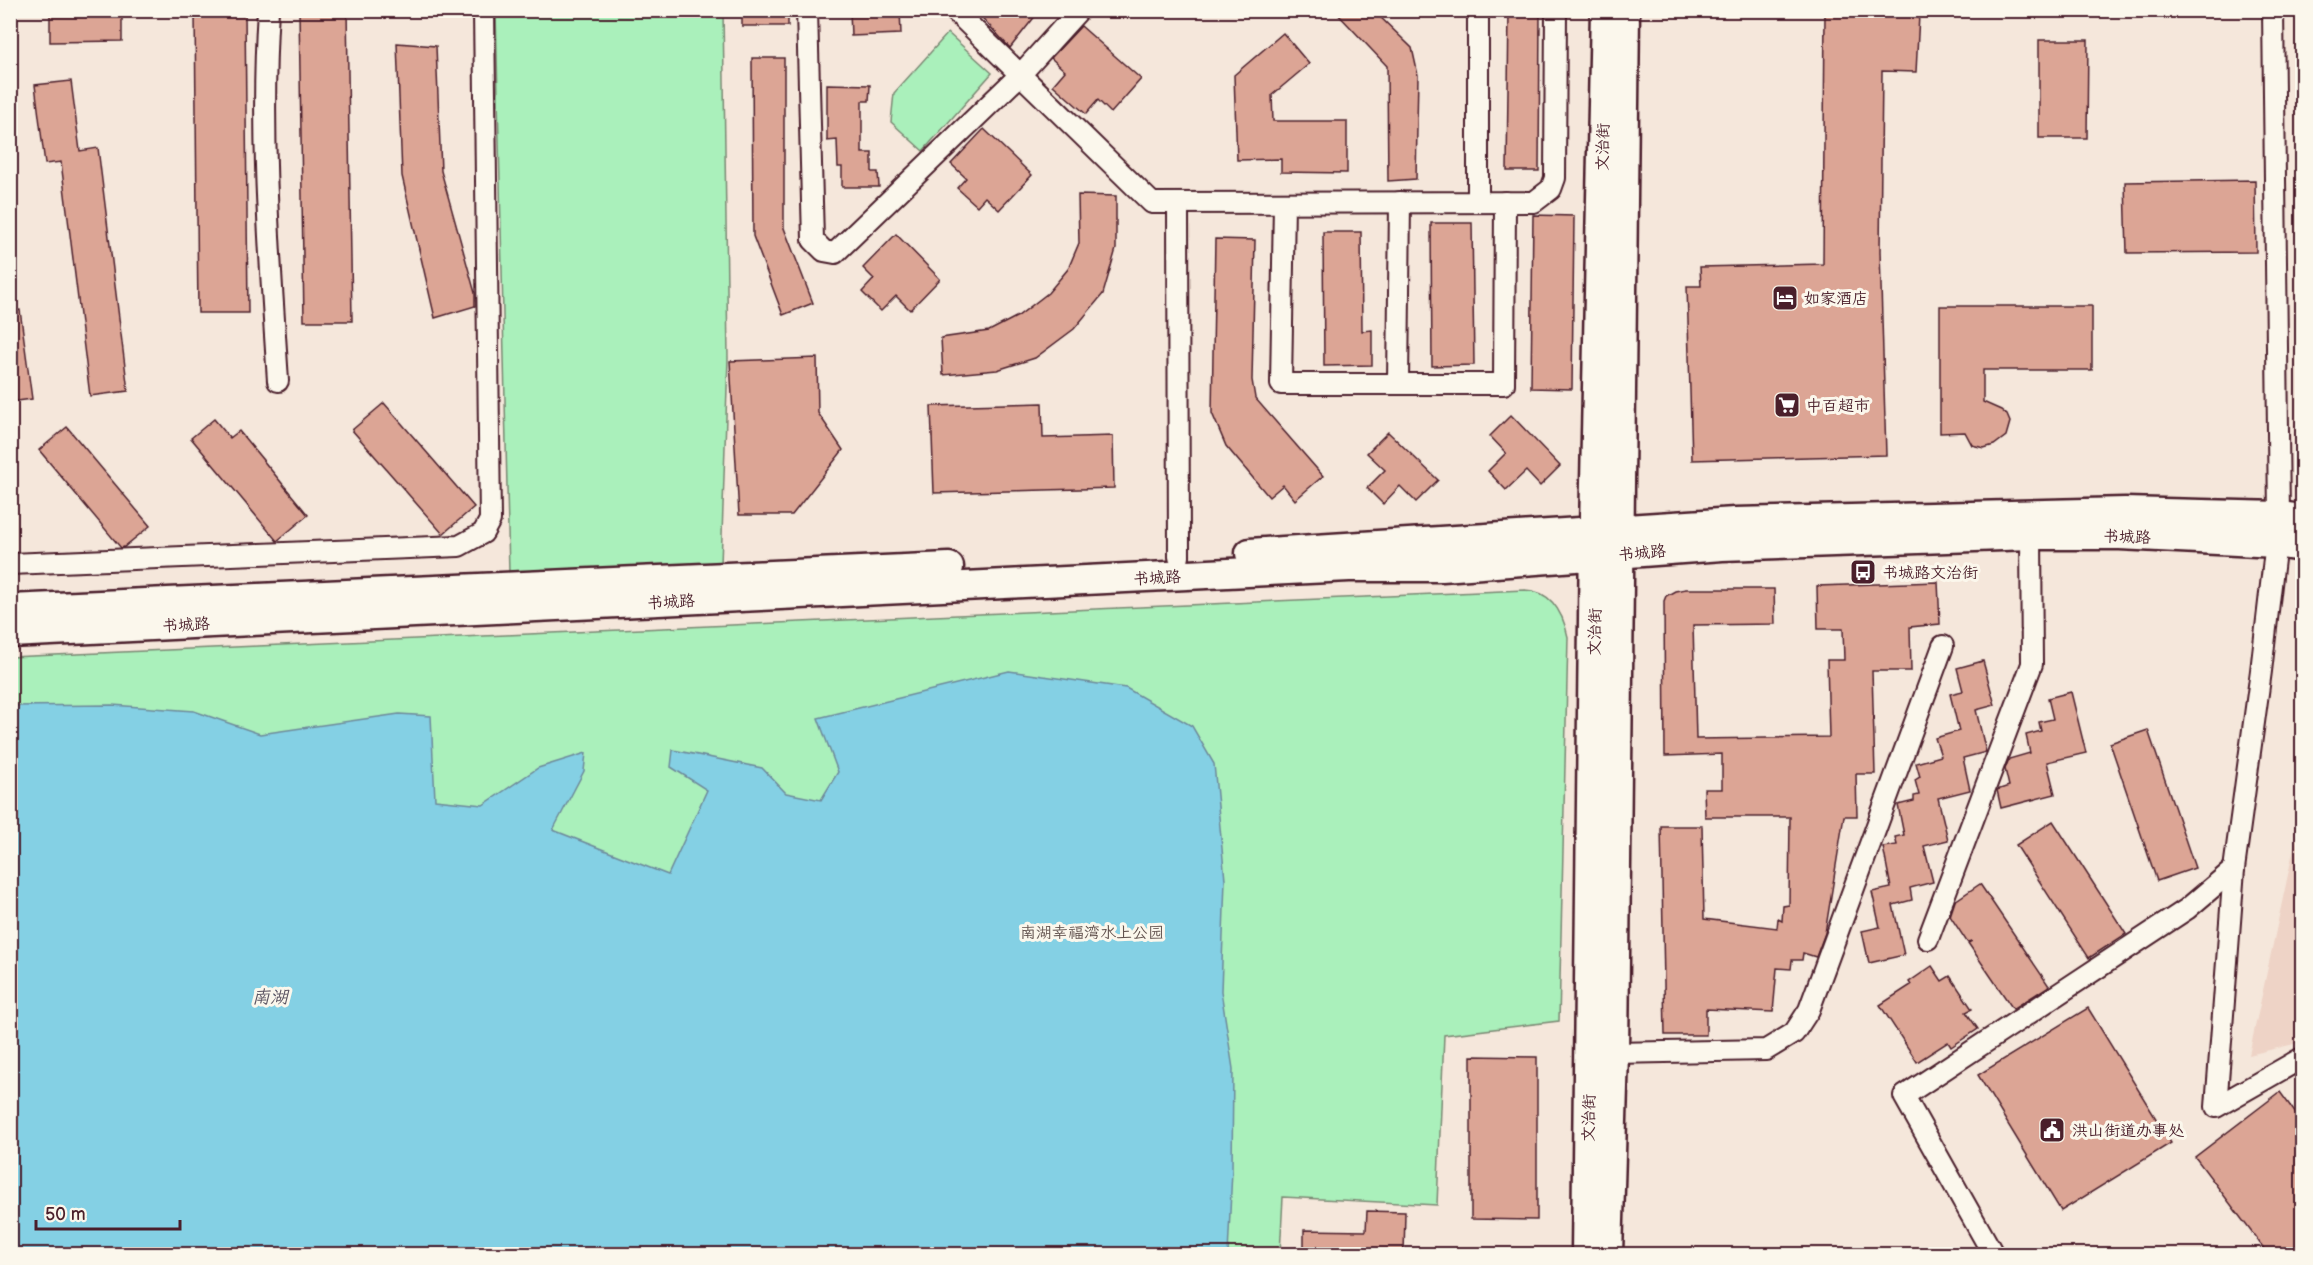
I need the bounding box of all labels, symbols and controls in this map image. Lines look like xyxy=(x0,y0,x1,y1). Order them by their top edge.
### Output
street label: 文治街 xyxy=(1594,123,1613,171)
hotel icon: 如家酒店 xyxy=(1770,283,1800,313)
place label: 如家酒店 xyxy=(1804,290,1868,309)
supermarket icon: 中百超市 xyxy=(1772,390,1802,420)
place label: 中百超市 xyxy=(1806,397,1870,416)
street label: 书城路 xyxy=(2103,527,2151,548)
street label: 书城路 xyxy=(1617,542,1667,565)
bus stop icon: 书城路文治街 xyxy=(1848,557,1878,587)
place label: 书城路文治街 xyxy=(1882,564,1978,583)
street label: 书城路 xyxy=(1133,568,1182,589)
street label: 书城路 xyxy=(647,592,696,613)
street label: 文治街 xyxy=(1586,608,1605,656)
street label: 书城路 xyxy=(162,615,211,636)
park label: 南湖幸福湾水上公园 xyxy=(1020,924,1164,943)
water label: 南湖 xyxy=(252,987,290,1008)
street label: 文治街 xyxy=(1580,1094,1599,1142)
public building icon: 洪山街道办事处 xyxy=(2037,1115,2067,1145)
place label: 洪山街道办事处 xyxy=(2072,1122,2185,1141)
scale bar xyxy=(36,1193,180,1231)
text: 50 m xyxy=(45,1204,86,1225)

